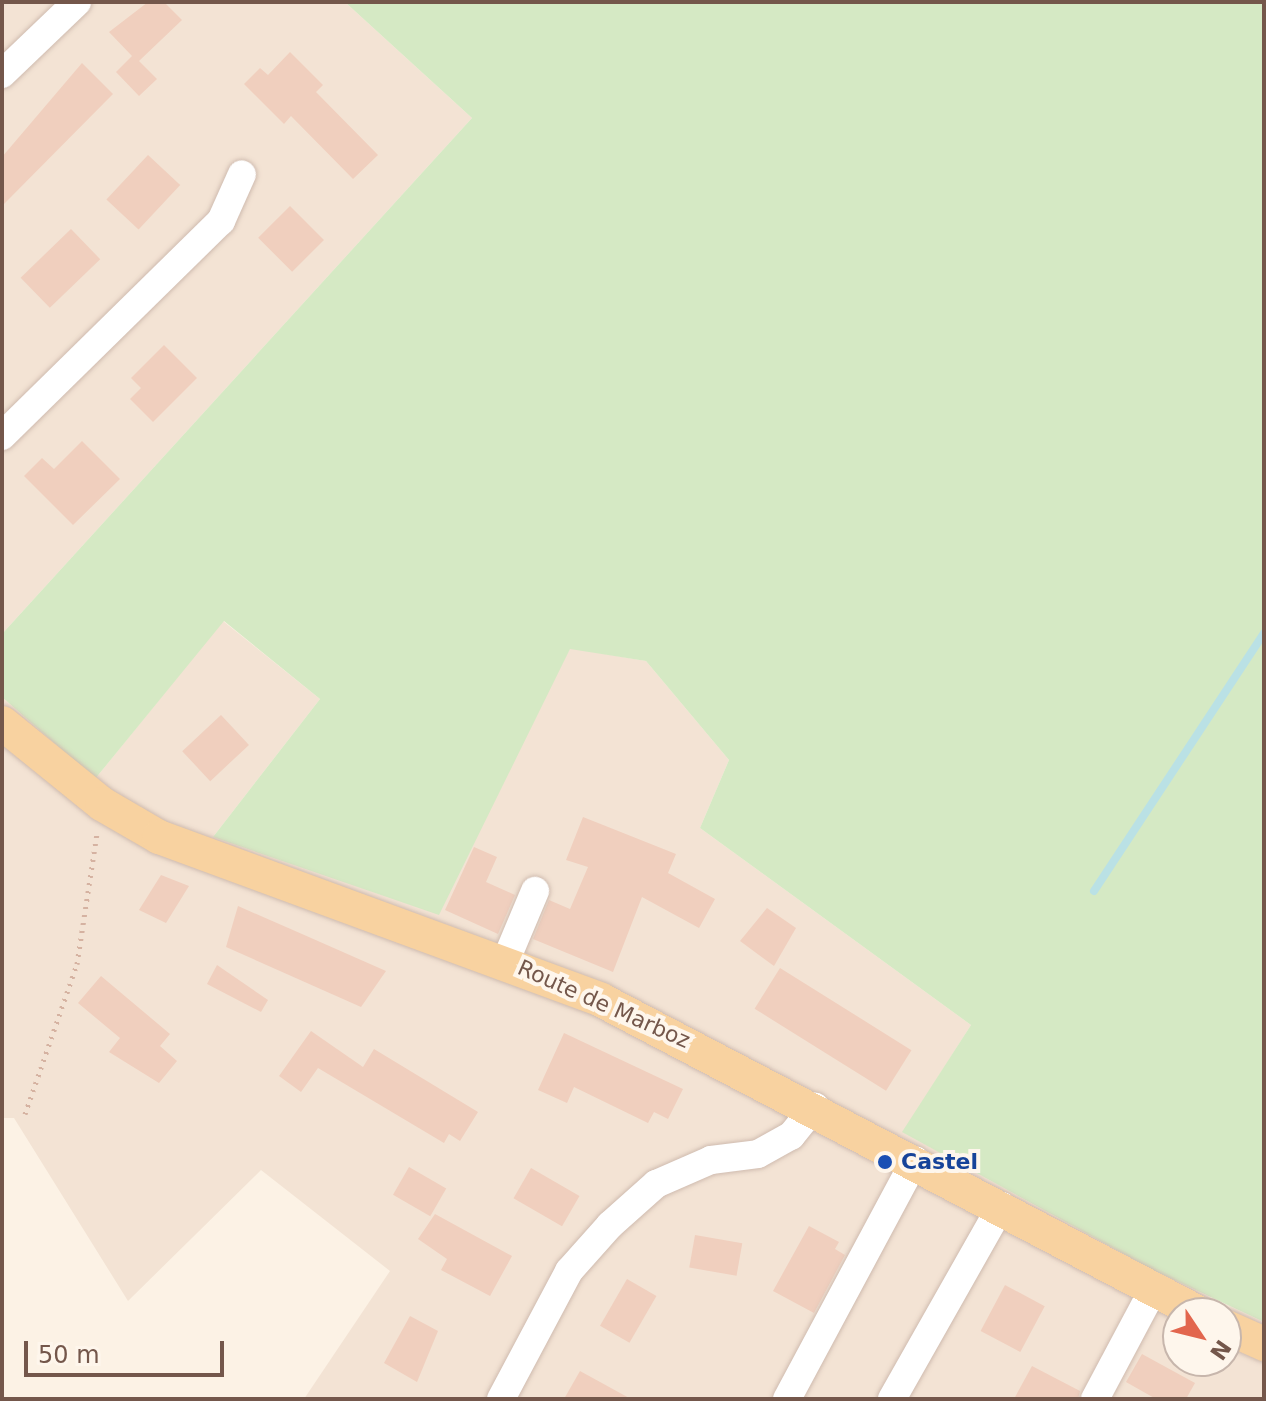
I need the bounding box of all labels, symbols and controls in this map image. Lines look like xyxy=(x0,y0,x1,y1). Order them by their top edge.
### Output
street label: Route de Marboz xyxy=(514,954,694,1054)
place label: Castel xyxy=(901,1149,978,1175)
marker: Castel xyxy=(876,1153,894,1171)
north arrow xyxy=(1162,1297,1242,1377)
scale bar xyxy=(28,1325,228,1375)
text: N xyxy=(1205,1335,1236,1365)
text: 50 m xyxy=(38,1341,100,1369)

